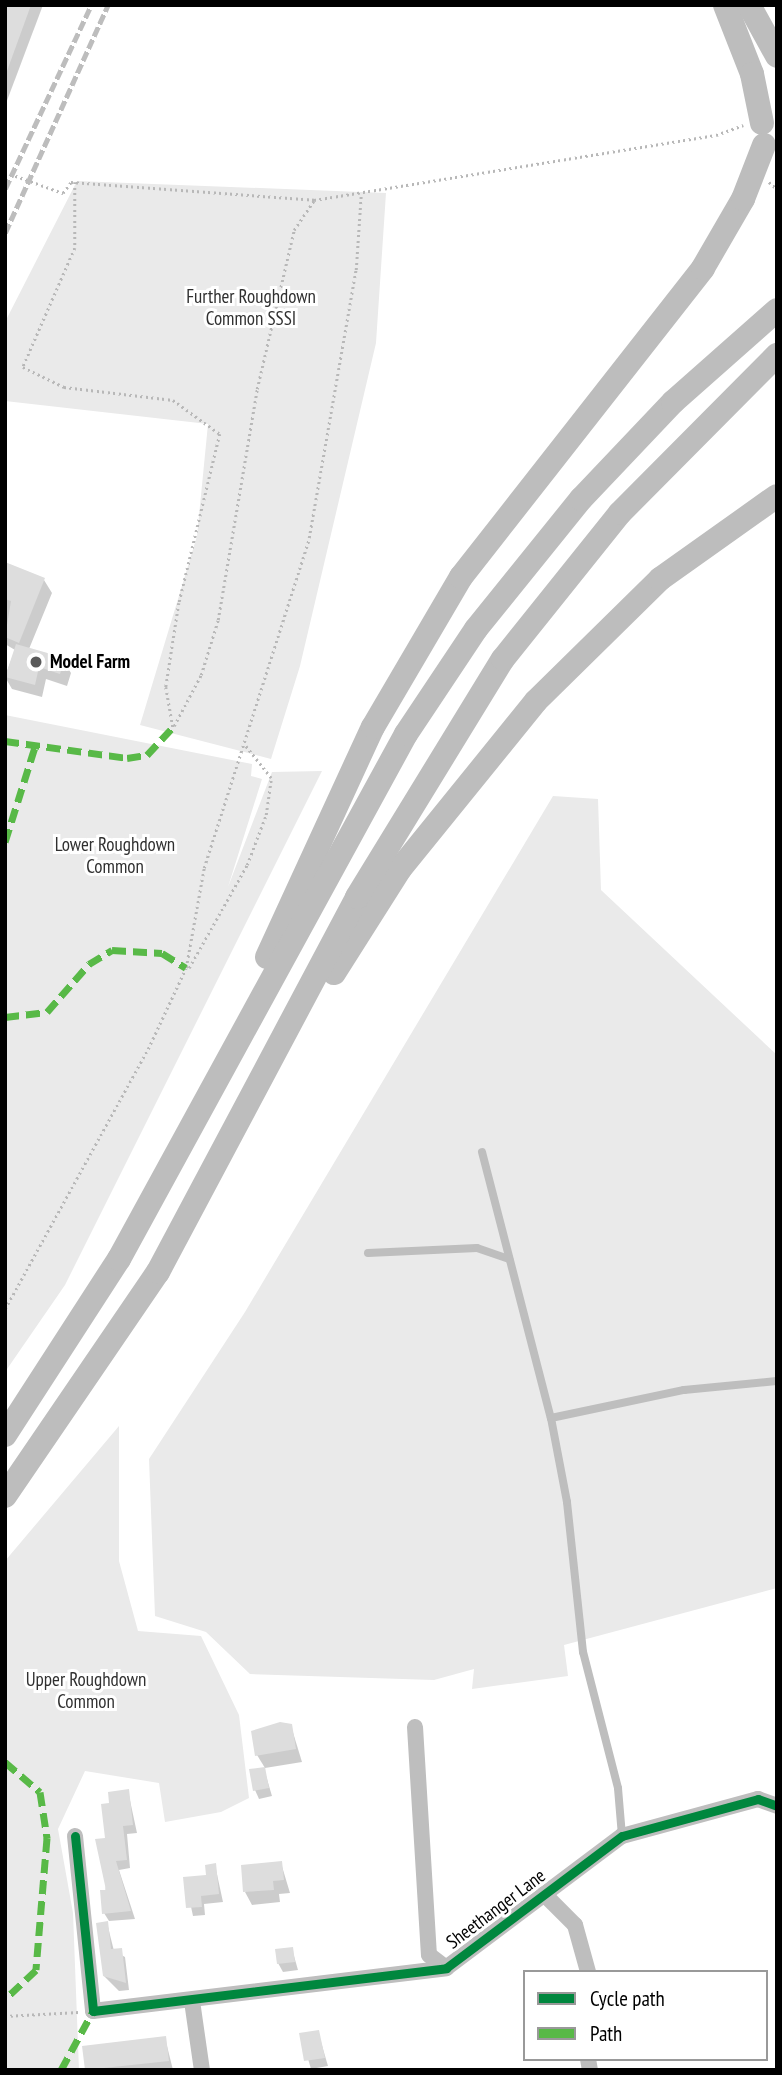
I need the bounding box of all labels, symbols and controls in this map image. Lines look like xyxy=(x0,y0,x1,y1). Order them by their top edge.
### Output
park label: Further Roughdown Common SSSI xyxy=(186,286,316,330)
place label: Model Farm xyxy=(50,651,130,673)
marker: Model Farm xyxy=(28,654,44,670)
park label: Lower Roughdown Common xyxy=(55,834,175,878)
park label: Upper Roughdown Common xyxy=(26,1669,146,1713)
street label: Sheethanger Lane xyxy=(442,1864,550,1954)
legend xyxy=(523,1970,768,2061)
text: Cycle path xyxy=(590,1985,665,2012)
text: Path xyxy=(590,2020,622,2047)

